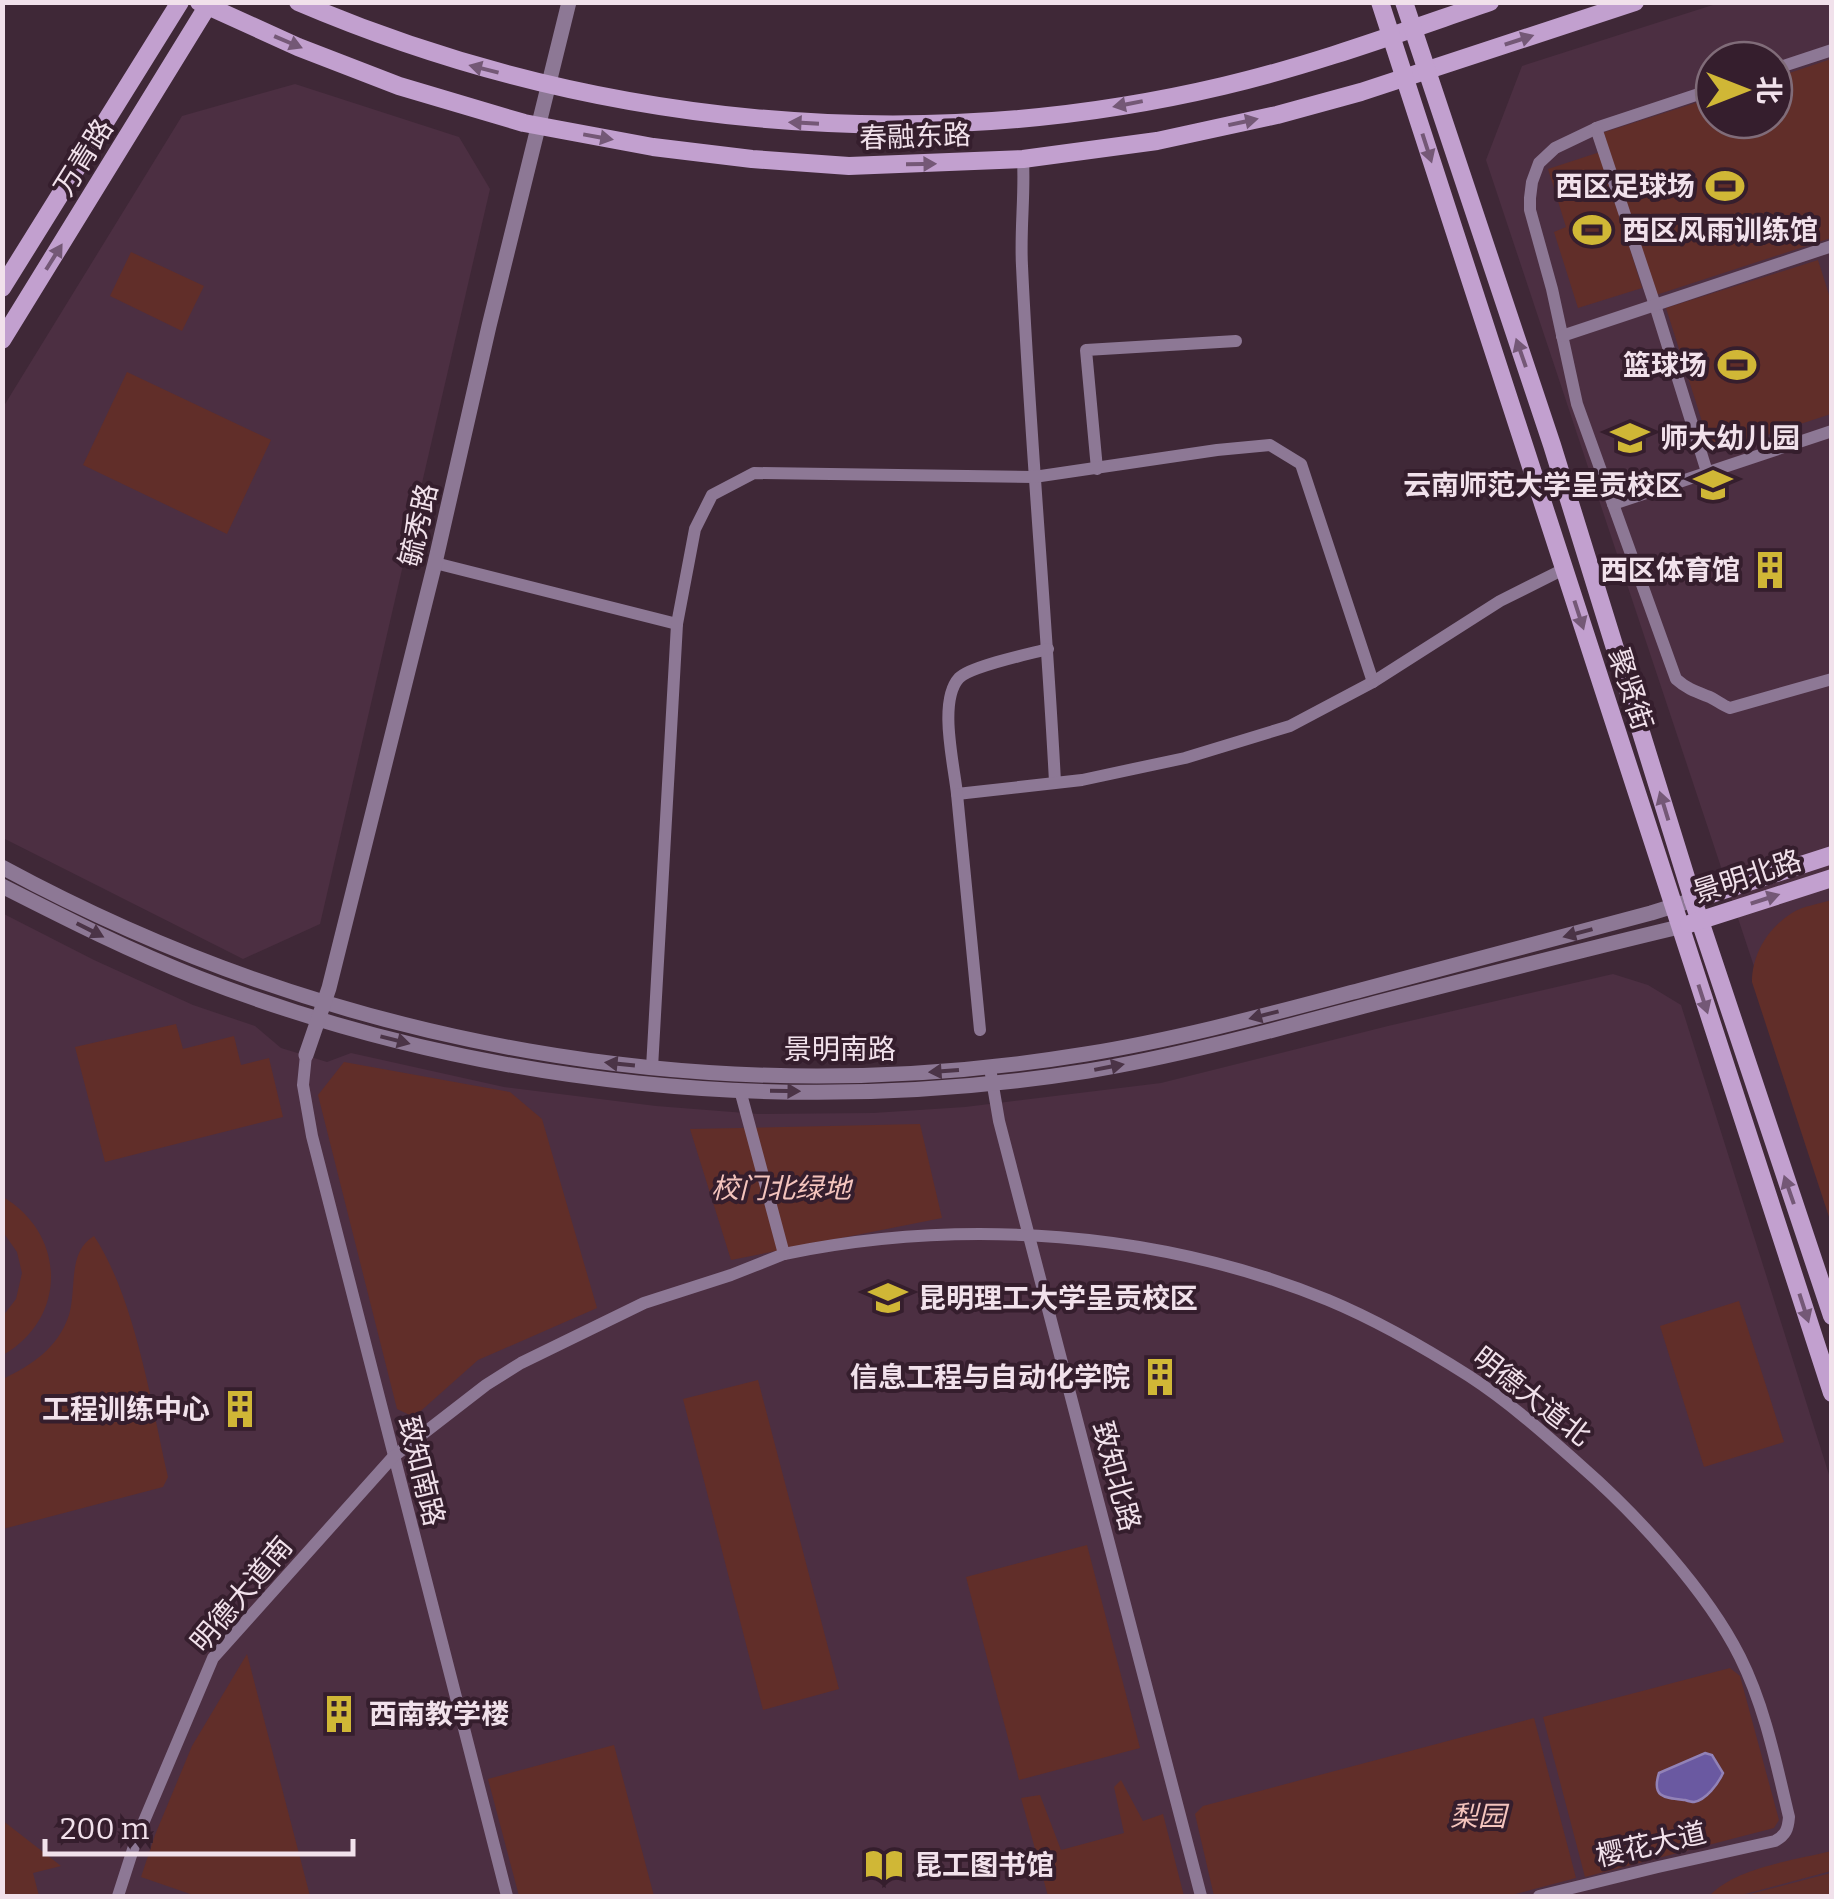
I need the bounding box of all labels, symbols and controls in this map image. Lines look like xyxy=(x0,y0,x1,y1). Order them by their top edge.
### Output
one-way arrow xyxy=(1504,32,1534,47)
one-way arrow xyxy=(273,34,303,50)
north arrow xyxy=(1694,40,1794,140)
one-way arrow xyxy=(468,61,499,76)
text: 北 xyxy=(1752,76,1785,104)
one-way arrow xyxy=(1112,97,1143,113)
street label: 万青路 xyxy=(47,113,120,202)
one-way arrow xyxy=(787,114,819,130)
one-way arrow xyxy=(1228,114,1259,129)
street label: 春融东路 xyxy=(858,118,972,155)
one-way arrow xyxy=(583,130,614,145)
one-way arrow xyxy=(1421,133,1436,163)
one-way arrow xyxy=(906,156,938,172)
sports icon: 西区足球场 xyxy=(1704,165,1746,207)
place label: 西区足球场 xyxy=(1555,170,1695,203)
sports icon: 西区风雨训练馆 xyxy=(1571,209,1613,251)
place label: 西区风雨训练馆 xyxy=(1622,214,1818,247)
one-way arrow xyxy=(45,243,62,271)
one-way arrow xyxy=(1512,338,1527,368)
sports icon: 篮球场 xyxy=(1716,344,1758,386)
place label: 篮球场 xyxy=(1623,349,1707,382)
school or university icon: 师大幼儿园 xyxy=(1609,417,1651,459)
place label: 师大幼儿园 xyxy=(1660,422,1800,455)
school or university icon: 云南师范大学呈贡校区 xyxy=(1692,464,1734,506)
place label: 云南师范大学呈贡校区 xyxy=(1403,469,1683,502)
street label: 毓秀路 xyxy=(393,480,444,570)
building icon: 西区体育馆 xyxy=(1749,549,1791,591)
place label: 西区体育馆 xyxy=(1600,554,1740,587)
one-way arrow xyxy=(1572,600,1587,631)
street label: 聚贤街 xyxy=(1602,644,1659,734)
one-way arrow xyxy=(1656,791,1671,821)
street label: 景明北路 xyxy=(1689,843,1806,909)
one-way arrow xyxy=(1751,891,1781,906)
one-way arrow xyxy=(75,921,104,938)
one-way arrow xyxy=(1562,925,1593,941)
one-way arrow xyxy=(1696,984,1711,1014)
one-way arrow xyxy=(1248,1008,1279,1024)
one-way arrow xyxy=(380,1033,411,1048)
street label: 景明南路 xyxy=(784,1033,896,1066)
one-way arrow xyxy=(603,1056,635,1072)
one-way arrow xyxy=(1094,1059,1125,1074)
one-way arrow xyxy=(928,1063,960,1079)
one-way arrow xyxy=(770,1084,802,1100)
park label: 校门北绿地 xyxy=(711,1172,854,1205)
one-way arrow xyxy=(1781,1175,1796,1205)
school or university icon: 昆明理工大学呈贡校区 xyxy=(867,1277,909,1319)
place label: 昆明理工大学呈贡校区 xyxy=(918,1282,1198,1315)
one-way arrow xyxy=(1797,1293,1812,1323)
street label: 明德大道北 xyxy=(1466,1340,1597,1452)
building icon: 信息工程与自动化学院 xyxy=(1139,1356,1181,1398)
place label: 信息工程与自动化学院 xyxy=(850,1361,1130,1394)
building icon: 工程训练中心 xyxy=(219,1388,261,1430)
place label: 工程训练中心 xyxy=(42,1393,210,1426)
street label: 致知南路 xyxy=(392,1413,451,1529)
street label: 致知北路 xyxy=(1086,1418,1147,1534)
street label: 明德大道南 xyxy=(184,1530,299,1659)
building icon: 西南教学楼 xyxy=(318,1693,360,1735)
place label: 西南教学楼 xyxy=(369,1698,509,1731)
scale bar xyxy=(45,1794,352,1856)
park label: 梨园 xyxy=(1450,1800,1510,1833)
text: 200 m xyxy=(60,1811,150,1847)
street label: 樱花大道 xyxy=(1593,1816,1709,1873)
library icon: 昆工图书馆 xyxy=(863,1844,905,1886)
place label: 昆工图书馆 xyxy=(914,1849,1054,1882)

